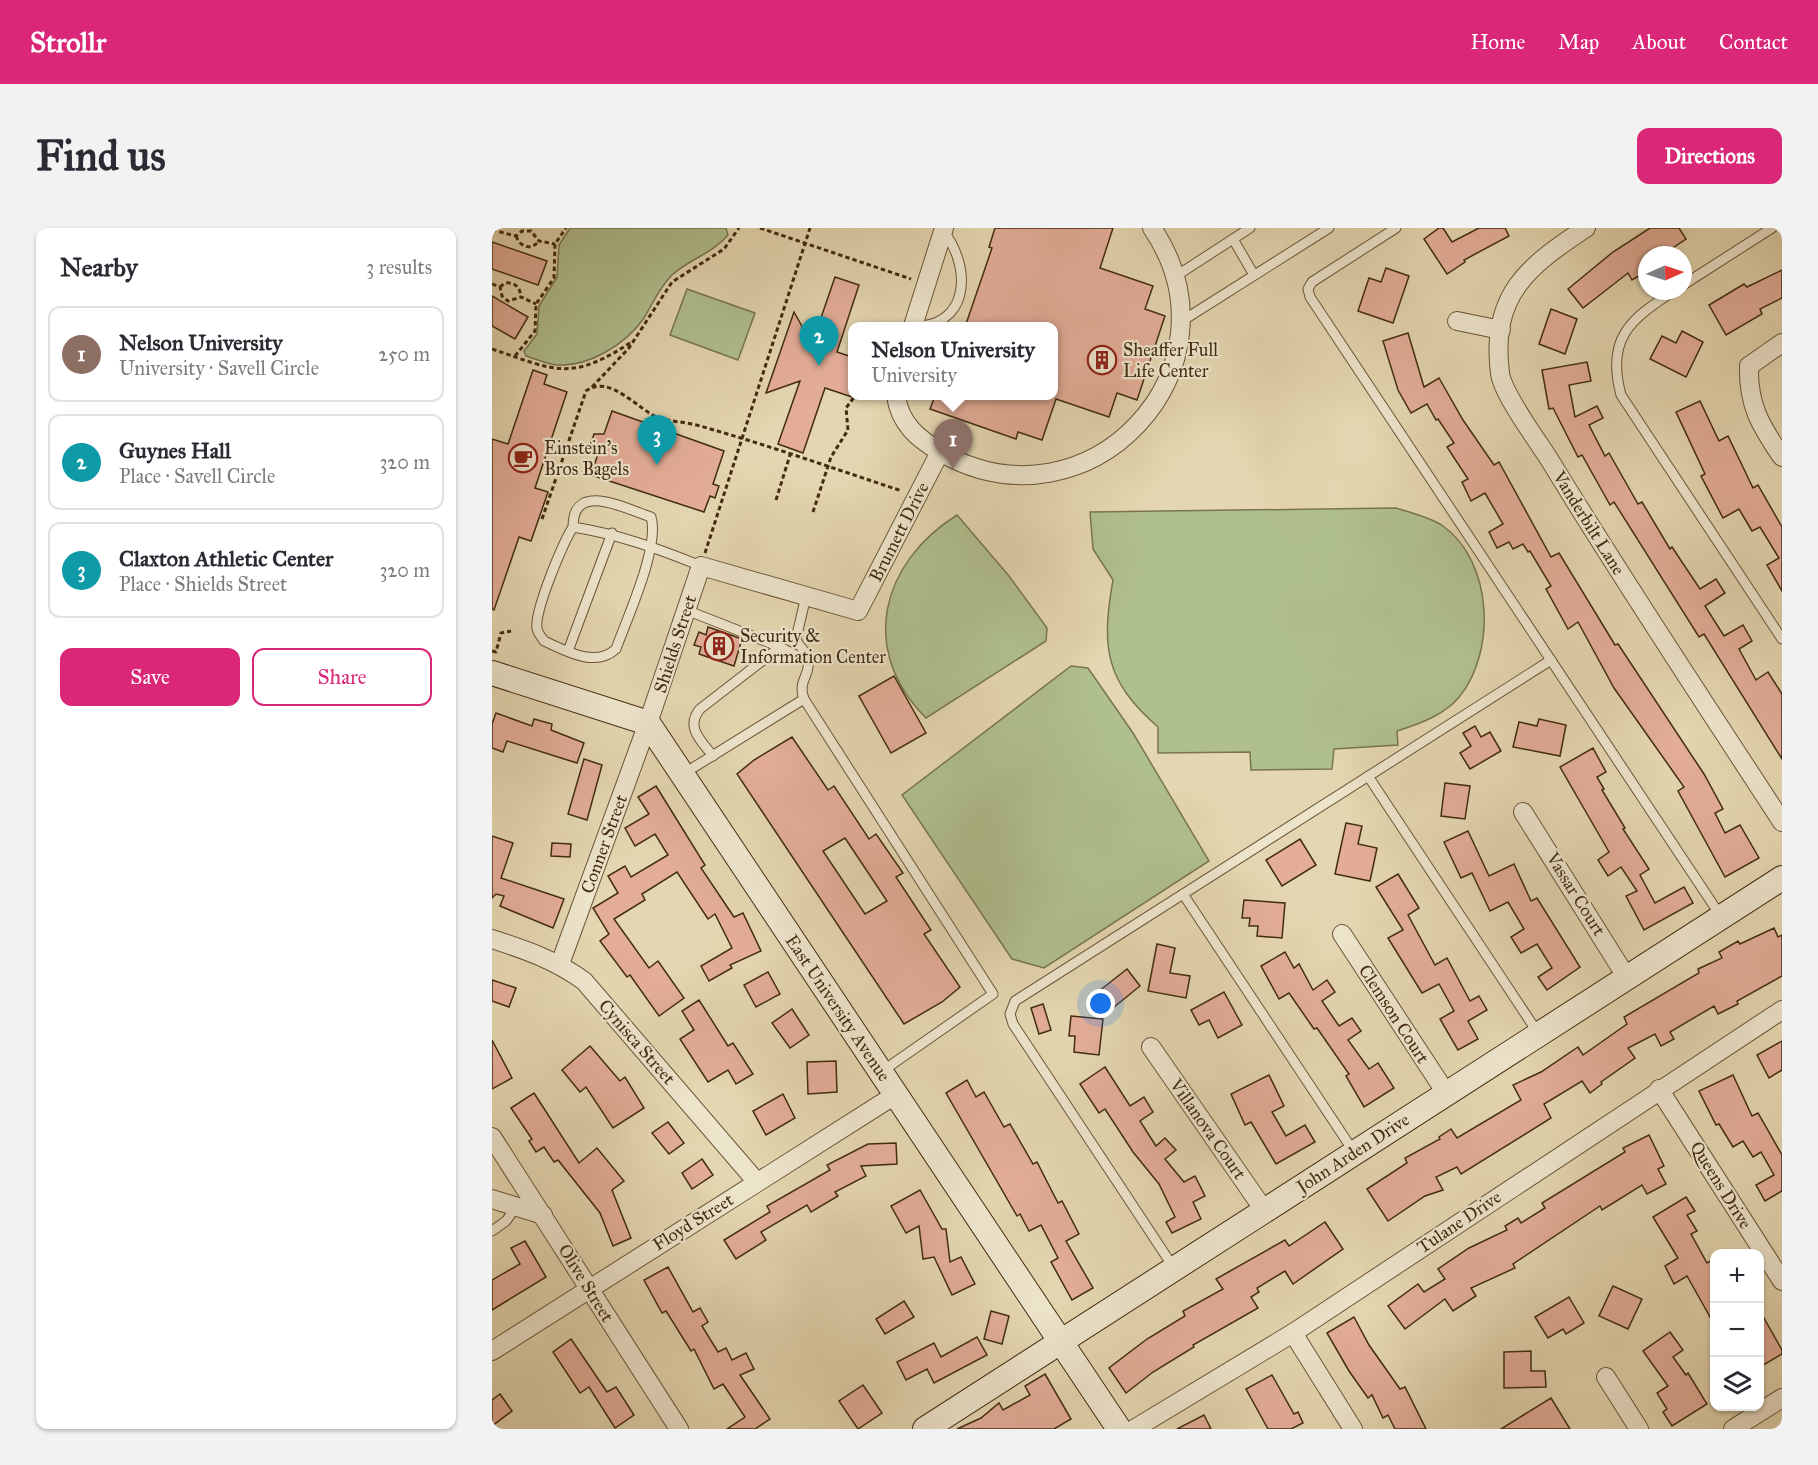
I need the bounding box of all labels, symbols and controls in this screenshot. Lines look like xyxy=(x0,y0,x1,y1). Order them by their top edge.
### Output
text: Strollr xyxy=(30,25,106,60)
text: Home xyxy=(1470,29,1525,55)
text: Map xyxy=(1558,29,1599,55)
text: About xyxy=(1632,29,1686,55)
text: Contact xyxy=(1719,29,1788,55)
button: Directions xyxy=(1637,128,1782,184)
text: Find us xyxy=(36,130,166,182)
north arrow xyxy=(1638,246,1692,300)
text: Nearby xyxy=(60,251,138,283)
text: 3 results xyxy=(366,255,432,279)
pin: 2 xyxy=(800,316,838,366)
popup xyxy=(848,322,1058,400)
text: Nelson University xyxy=(119,329,283,356)
text: Nelson University xyxy=(871,336,1035,363)
place label: Sheaffer Full Life Center xyxy=(1123,339,1218,382)
text: 1 xyxy=(78,342,85,366)
text: 250 m xyxy=(378,342,430,366)
building icon: Sheaffer Full Life Center xyxy=(1086,344,1118,376)
text: University · Savell Circle xyxy=(119,356,319,380)
text: University xyxy=(871,363,957,387)
pin: 3 xyxy=(638,416,676,465)
pin: 1 xyxy=(934,420,972,469)
text: Guynes Hall xyxy=(119,437,231,464)
place label: Einstein's Bros Bagels xyxy=(544,437,629,481)
cafe icon: Einstein's Bros Bagels xyxy=(507,442,539,474)
text: 2 xyxy=(77,450,86,474)
text: 320 m xyxy=(379,450,430,474)
text: Place · Savell Circle xyxy=(119,464,275,488)
street label: Vanderbilt Lane xyxy=(1548,466,1630,579)
street label: Brumett Drive xyxy=(864,478,934,586)
text: Claxton Athletic Center xyxy=(119,545,333,572)
text: 3 xyxy=(78,558,86,582)
text: 320 m xyxy=(379,558,430,582)
text: Place · Shields Street xyxy=(119,572,287,596)
street label: Shields Street xyxy=(649,592,701,696)
place label: Security & Information Center xyxy=(740,625,886,668)
building icon: Security & Information Center xyxy=(703,630,735,662)
button: Save xyxy=(60,648,240,706)
button: Share xyxy=(252,648,432,706)
street label: Conner Street xyxy=(576,791,632,897)
street label: Vassar Court xyxy=(1541,847,1611,940)
street label: East University Avenue xyxy=(781,930,895,1086)
street label: Clemson Court xyxy=(1354,960,1434,1068)
your location xyxy=(1086,989,1115,1018)
street label: Cynisca Street xyxy=(594,995,680,1090)
street label: Villanova Court xyxy=(1165,1074,1251,1184)
street label: John Arden Drive xyxy=(1291,1108,1414,1200)
street label: Queens Drive xyxy=(1685,1137,1757,1233)
street label: Tulane Drive xyxy=(1413,1186,1505,1258)
street label: Floyd Street xyxy=(648,1188,738,1256)
street label: Olive Street xyxy=(553,1240,619,1327)
map controls xyxy=(1710,1249,1764,1411)
button: + xyxy=(1710,1249,1764,1303)
button: − xyxy=(1710,1303,1764,1357)
button: layers xyxy=(1710,1357,1764,1411)

